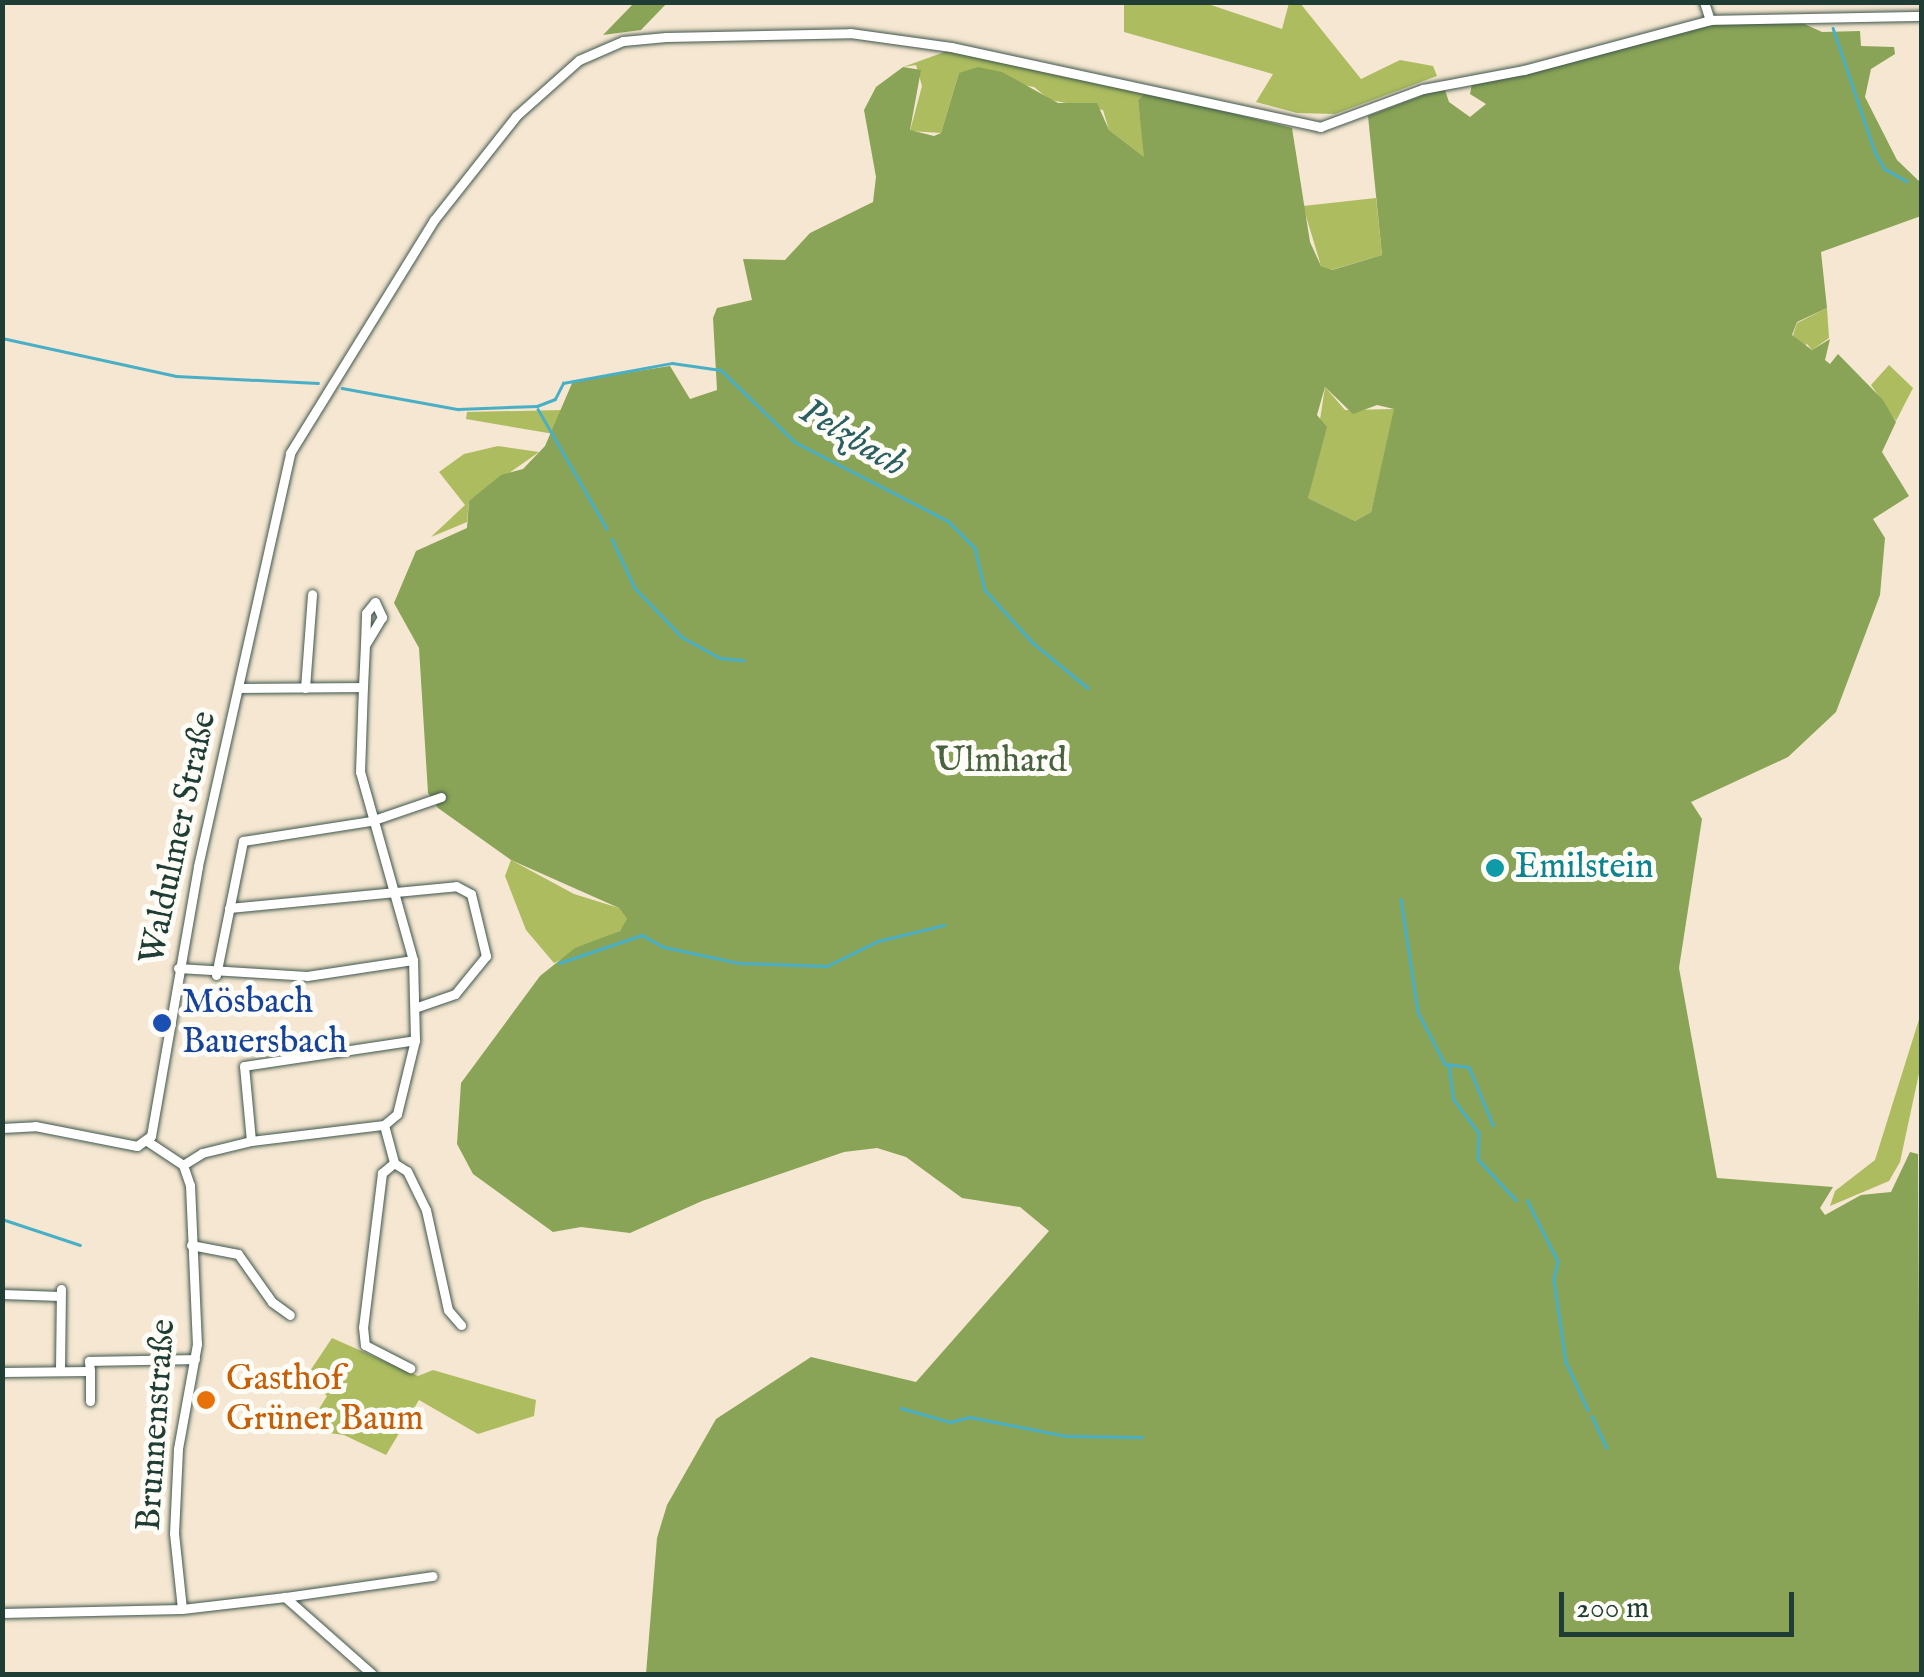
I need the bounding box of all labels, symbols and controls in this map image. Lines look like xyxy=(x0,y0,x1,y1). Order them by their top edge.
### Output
water label: Pelzbach xyxy=(790,390,914,488)
street label: Waldulmer Straße xyxy=(132,708,226,968)
park label: Ulmhard xyxy=(935,741,1067,783)
place label: Emilstein xyxy=(1515,847,1654,889)
marker: Emilstein xyxy=(1484,857,1506,879)
place label: Mösbach Bauersbach xyxy=(182,982,347,1064)
marker: Mösbach Bauersbach xyxy=(151,1012,173,1034)
street label: Brunnenstraße xyxy=(129,1318,185,1532)
place label: Gasthof Grüner Baum xyxy=(226,1359,423,1441)
marker: Gasthof Grüner Baum xyxy=(195,1389,217,1411)
scale bar xyxy=(1564,1572,1799,1634)
text: 200 m xyxy=(1576,1590,1649,1628)

